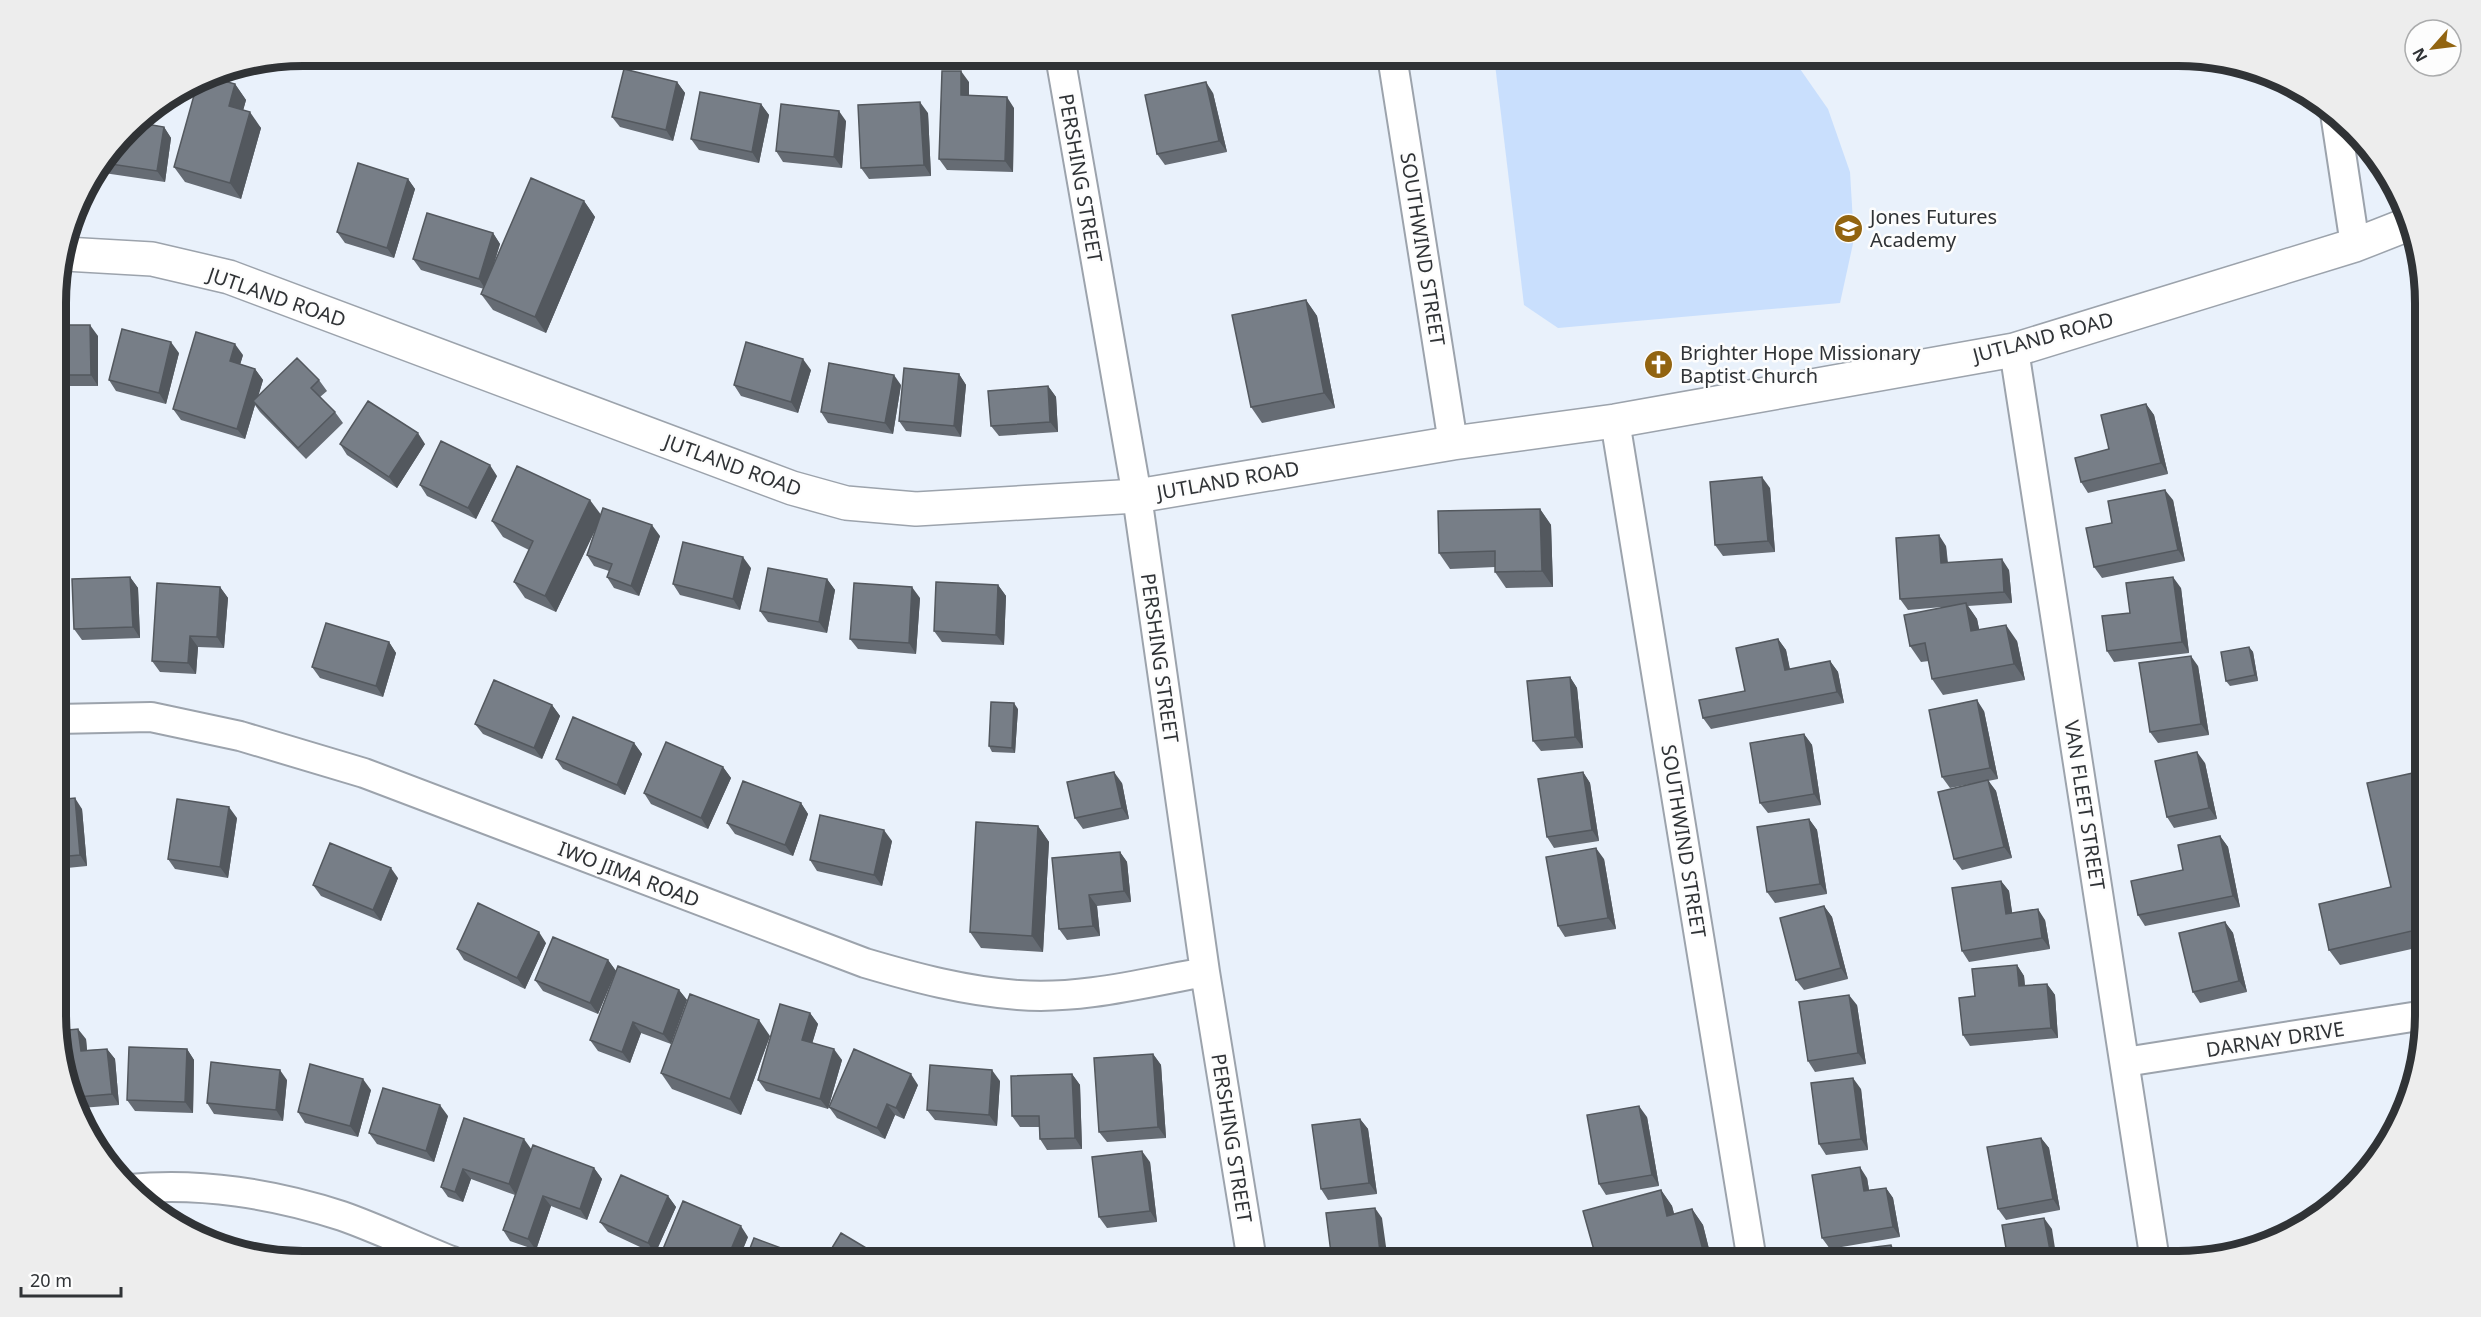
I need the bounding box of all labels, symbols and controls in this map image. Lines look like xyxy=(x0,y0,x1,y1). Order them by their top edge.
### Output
north arrow xyxy=(2403,18,2463,78)
text: N xyxy=(2407,44,2433,66)
street label: PERSHING STREET xyxy=(1053,91,1109,265)
street label: SOUTHWIND STREET xyxy=(1394,150,1452,348)
place label: Jones Futures Academy xyxy=(1868,203,1997,253)
school or university icon: Jones Futures Academy xyxy=(1833,212,1865,244)
street label: JUTLAND ROAD xyxy=(202,260,350,333)
street label: JUTLAND ROAD xyxy=(1968,305,2116,369)
place label: Brighter Hope Missionary Baptist Church xyxy=(1680,339,1921,389)
church icon: Brighter Hope Missionary Baptist Church xyxy=(1643,348,1675,380)
street label: JUTLAND ROAD xyxy=(659,427,806,502)
street label: JUTLAND ROAD xyxy=(1153,454,1301,506)
street label: PERSHING STREET xyxy=(1135,571,1185,745)
street label: VAN FLEET STREET xyxy=(2058,718,2112,892)
street label: SOUTHWIND STREET xyxy=(1655,742,1713,940)
street label: IWO JIMA ROAD xyxy=(554,835,704,913)
street label: DARNAY DRIVE xyxy=(2204,1015,2346,1063)
street label: PERSHING STREET xyxy=(1205,1051,1259,1225)
scale bar xyxy=(21,1260,122,1298)
text: 20 m xyxy=(30,1268,72,1292)

